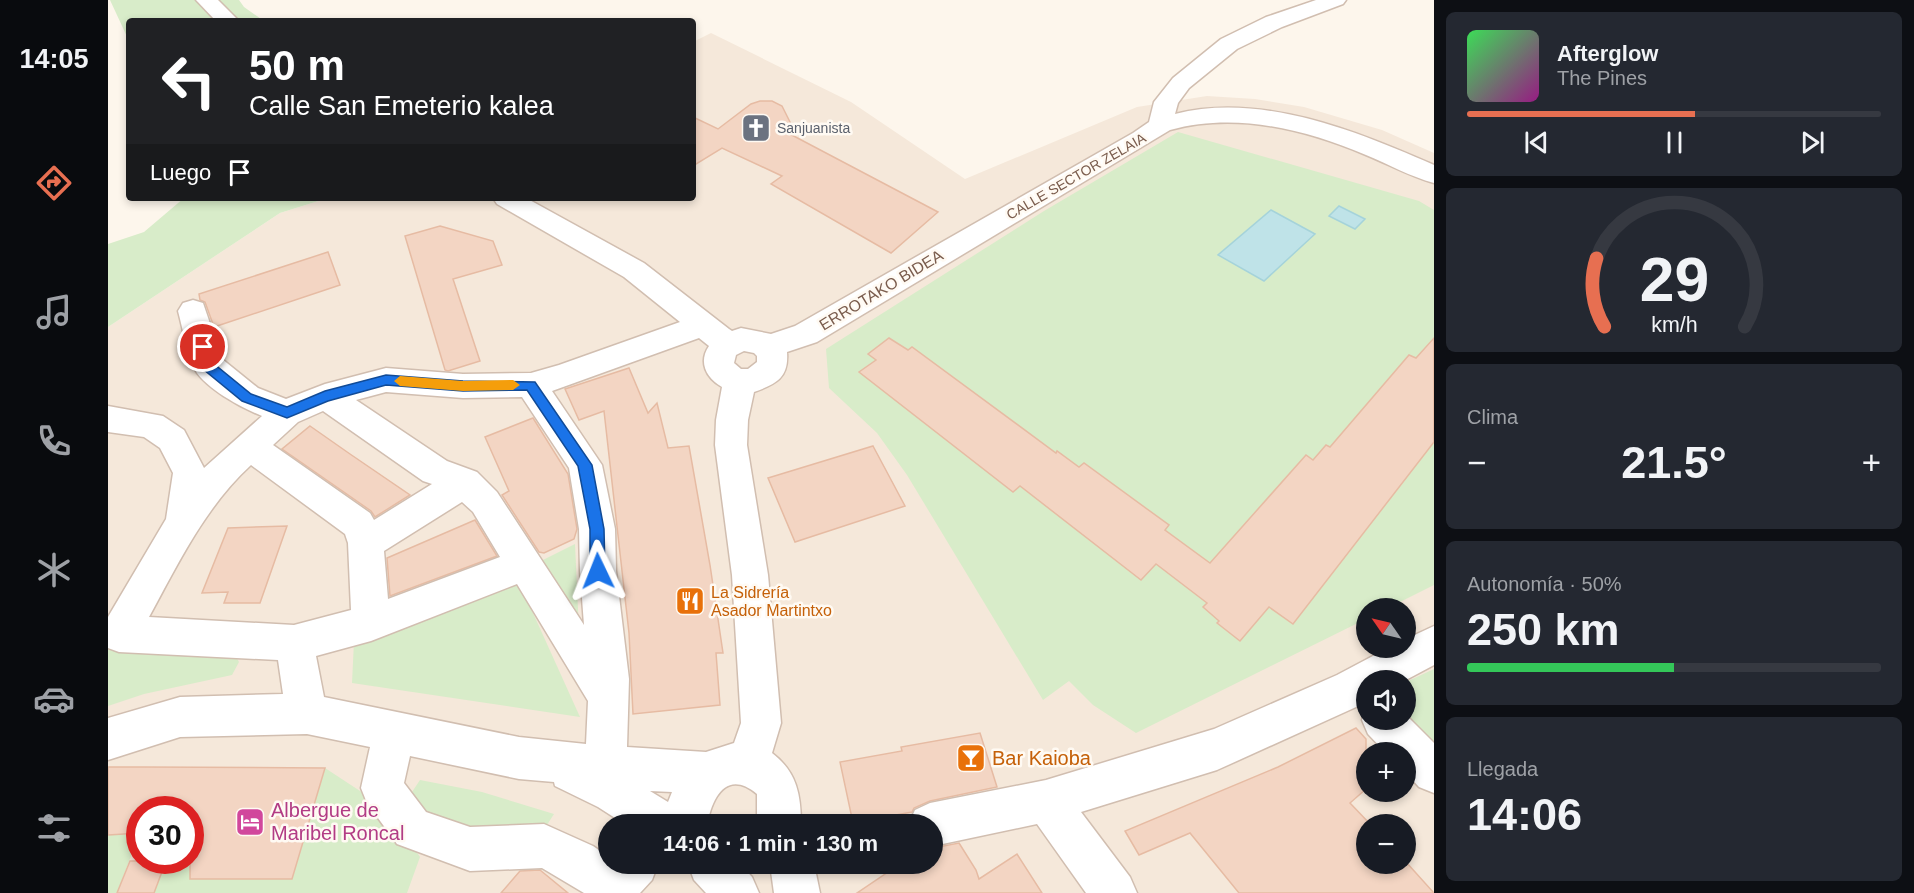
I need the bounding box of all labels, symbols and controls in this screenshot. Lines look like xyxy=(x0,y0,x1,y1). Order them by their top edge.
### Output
text: Afterglow xyxy=(1557,41,1658,66)
icon: left xyxy=(150,42,228,120)
text: 50 m xyxy=(249,42,345,89)
text: 14:05 xyxy=(19,44,89,74)
text: The Pines xyxy=(1557,67,1647,89)
text: Calle San Emeterio kalea xyxy=(249,91,554,121)
church icon: Sanjuanista xyxy=(740,112,772,144)
place label: Sanjuanista xyxy=(777,120,850,136)
icon: previous xyxy=(1520,126,1553,159)
icon: pause xyxy=(1658,126,1691,159)
icon: next xyxy=(1796,126,1829,159)
street label: CALLE SECTOR ZELAIA xyxy=(1003,129,1149,223)
icon: arrive xyxy=(223,156,256,189)
text: Luego xyxy=(150,160,211,185)
icon: directions xyxy=(33,162,75,204)
text: 29 xyxy=(1639,245,1709,314)
street label: ERROTAKO BIDEA xyxy=(816,246,946,334)
icon: music xyxy=(33,291,75,333)
text: km/h xyxy=(1651,314,1697,338)
pin xyxy=(177,321,228,372)
icon: arrive xyxy=(186,330,219,363)
text: Clima xyxy=(1467,406,1518,428)
icon: phone xyxy=(33,420,75,462)
text: 21.5° xyxy=(1621,437,1727,488)
text: − xyxy=(1467,444,1486,481)
text: + xyxy=(1862,444,1881,481)
position arrow xyxy=(566,539,630,603)
icon: climate xyxy=(33,549,75,591)
text: Autonomía · 50% xyxy=(1467,573,1622,595)
place label: La Sidrería Asador Martintxo xyxy=(711,584,832,619)
restaurant icon: La Sidrería Asador Martintxo xyxy=(674,585,706,617)
north arrow xyxy=(1356,598,1416,658)
map controls xyxy=(1356,598,1416,874)
text: 250 km xyxy=(1467,604,1620,655)
button: sound xyxy=(1356,670,1416,730)
icon: car xyxy=(33,678,75,720)
bar icon: Bar Kaioba xyxy=(955,742,987,774)
button: + xyxy=(1356,742,1416,802)
place label: Bar Kaioba xyxy=(992,747,1092,769)
text: Llegada xyxy=(1467,758,1538,780)
text: 14:06 xyxy=(1467,789,1582,840)
speed limit sign: 30 xyxy=(126,796,204,874)
place label: Albergue de Maribel Roncal xyxy=(271,799,404,844)
hotel icon: Albergue de Maribel Roncal xyxy=(234,806,266,838)
icon: filters xyxy=(33,807,75,849)
button: − xyxy=(1356,814,1416,874)
text: 14:06 · 1 min · 130 m xyxy=(663,831,878,856)

